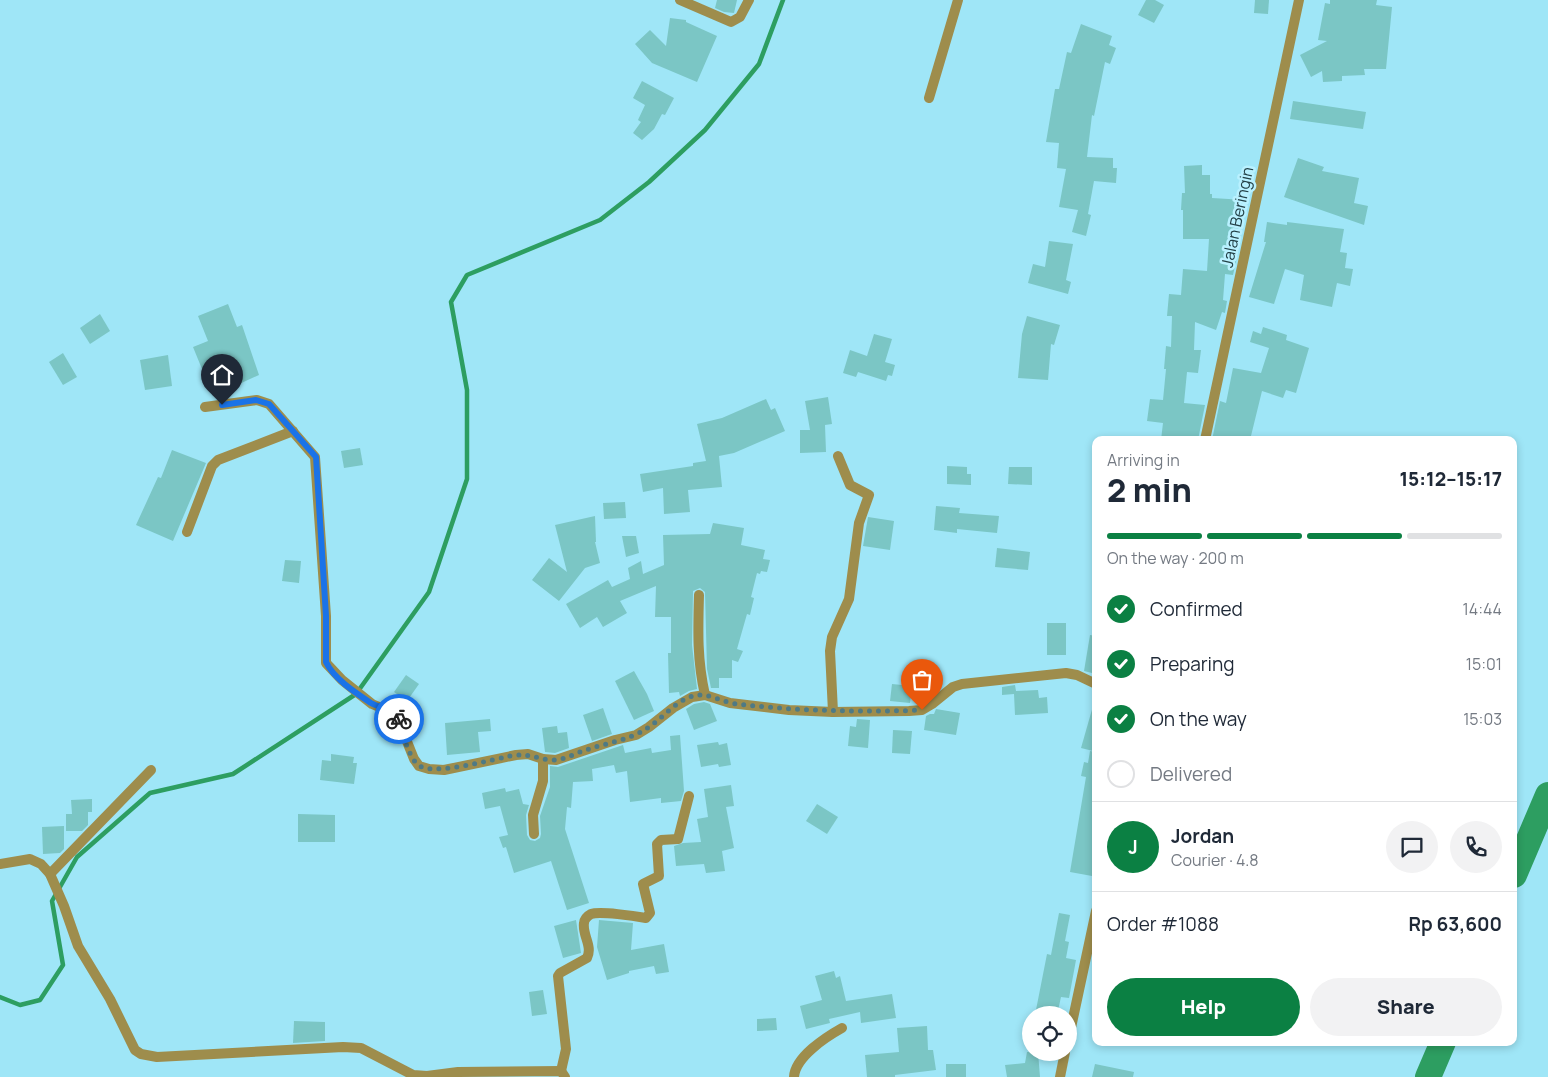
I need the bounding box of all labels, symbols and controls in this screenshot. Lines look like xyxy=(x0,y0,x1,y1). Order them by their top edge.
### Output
street label: Jalan Beringin xyxy=(1216,165,1258,269)
pin xyxy=(201,354,243,405)
icon: home xyxy=(208,361,236,389)
text: Arriving in xyxy=(1107,449,1180,471)
text: 15:12–15:17 xyxy=(1399,466,1502,492)
text: 2 min xyxy=(1107,468,1192,512)
text: On the way · 200 m xyxy=(1107,547,1244,569)
icon: check xyxy=(1107,595,1135,623)
text: Confirmed xyxy=(1150,596,1243,622)
text: 14:44 xyxy=(1463,598,1502,620)
icon: check xyxy=(1107,650,1135,678)
text: Preparing xyxy=(1150,651,1235,677)
text: 15:01 xyxy=(1466,653,1502,675)
pin xyxy=(901,659,943,710)
icon: bag xyxy=(908,666,936,694)
courier xyxy=(374,694,424,744)
icon: bike xyxy=(385,705,413,733)
icon: check xyxy=(1107,705,1135,733)
text: On the way xyxy=(1150,706,1247,732)
text: 15:03 xyxy=(1463,708,1502,730)
text: Delivered xyxy=(1150,761,1232,787)
button: chat xyxy=(1386,821,1438,873)
button: phone xyxy=(1450,821,1502,873)
text: Jordan xyxy=(1171,823,1234,849)
text: J xyxy=(1128,834,1138,860)
text: Courier · 4.8 xyxy=(1171,849,1259,871)
text: Order #1088 xyxy=(1107,911,1219,937)
text: Rp 63,600 xyxy=(1409,911,1502,937)
button: Help xyxy=(1107,978,1300,1036)
button: Share xyxy=(1310,978,1502,1036)
map controls xyxy=(1022,1006,1077,1061)
button: locate xyxy=(1022,1006,1077,1061)

